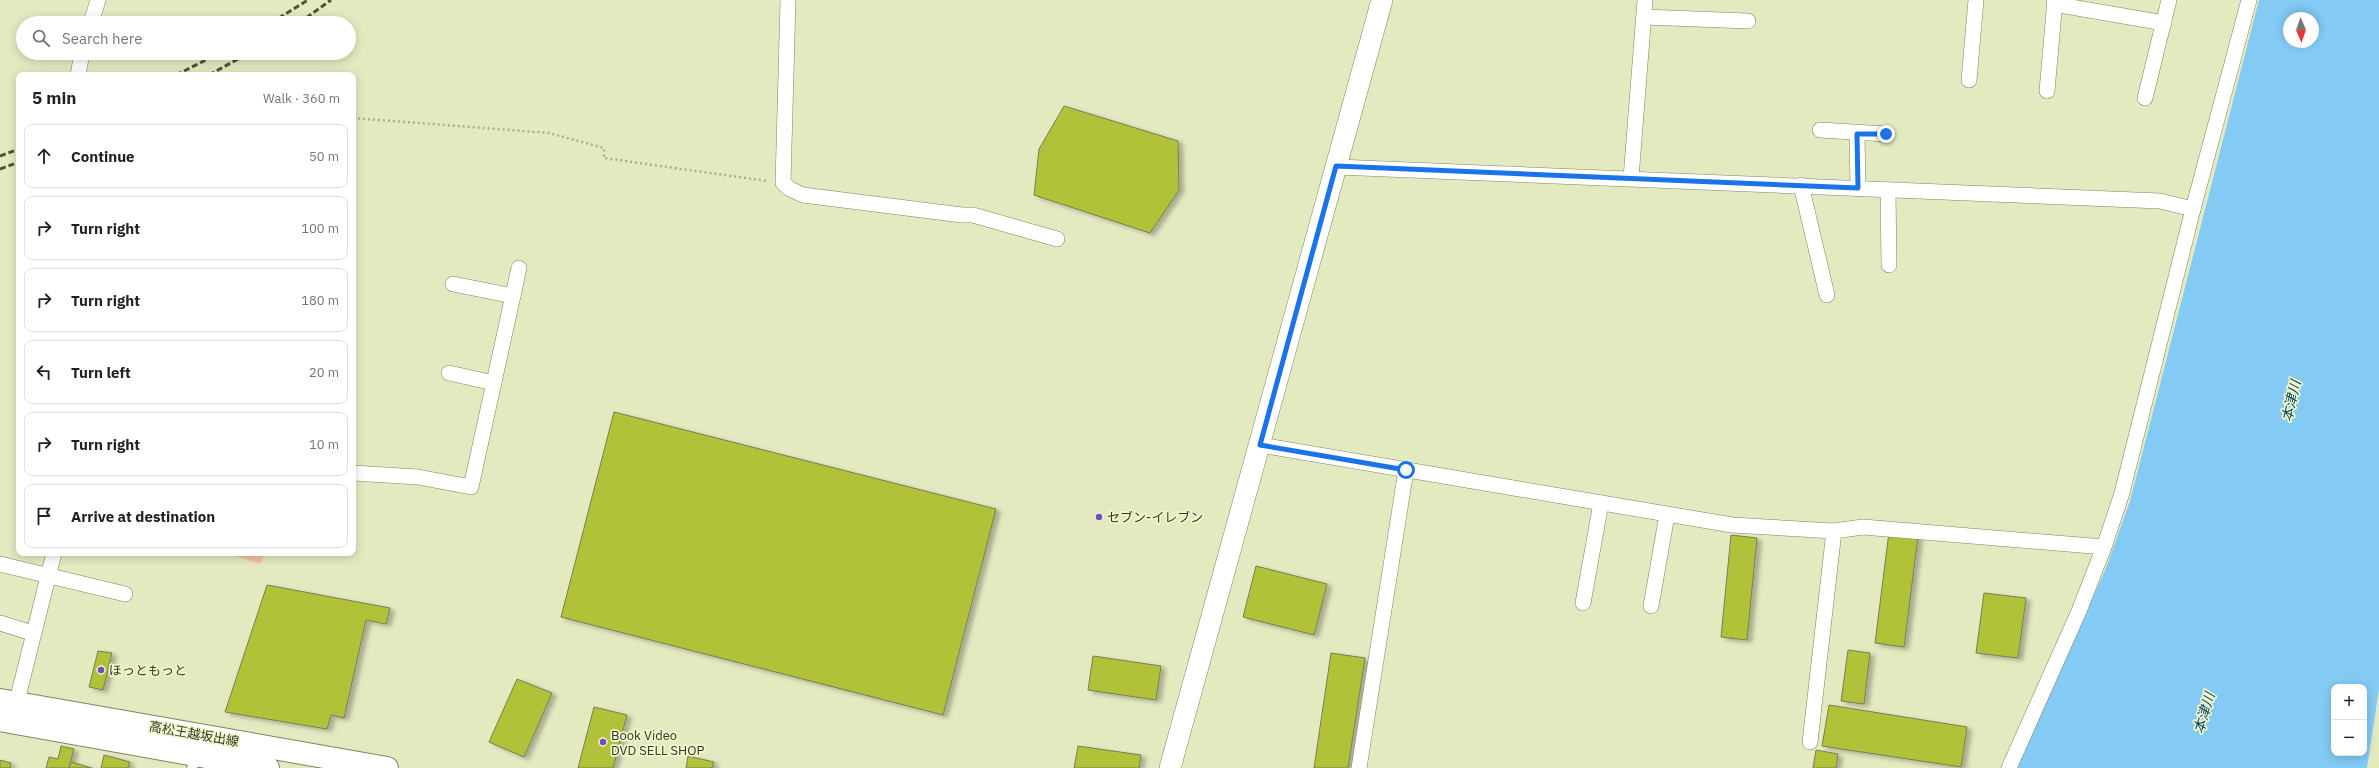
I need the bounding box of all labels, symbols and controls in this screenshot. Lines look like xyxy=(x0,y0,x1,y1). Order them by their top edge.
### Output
north arrow xyxy=(2283,12,2319,48)
search box xyxy=(16,16,356,60)
icon: search xyxy=(30,27,52,49)
text: Search here xyxy=(62,29,142,48)
text: 5 min xyxy=(32,87,76,109)
text: Walk · 360 m xyxy=(263,90,340,107)
route end xyxy=(1877,125,1895,143)
icon: ahead xyxy=(33,145,55,167)
text: Continue xyxy=(71,147,135,166)
text: 50 m xyxy=(309,148,339,165)
icon: right xyxy=(33,217,55,239)
text: Turn right xyxy=(71,219,140,238)
text: 100 m xyxy=(301,220,339,237)
icon: right xyxy=(33,289,55,311)
text: Turn right xyxy=(71,291,140,310)
text: 180 m xyxy=(301,292,339,309)
icon: left xyxy=(33,361,55,383)
text: Turn left xyxy=(71,363,131,382)
text: 20 m xyxy=(309,364,339,381)
water label: 本津川 xyxy=(2278,377,2305,423)
icon: right xyxy=(33,433,55,455)
text: Turn right xyxy=(71,435,140,454)
text: 10 m xyxy=(309,436,339,453)
route start xyxy=(1397,461,1415,479)
icon: arrive xyxy=(33,505,55,527)
text: Arrive at destination xyxy=(71,507,215,526)
place label: セブン-イレブン xyxy=(1107,509,1203,526)
marker: セブン-イレブン xyxy=(1094,512,1104,522)
place label: ほっともっと xyxy=(109,662,187,679)
marker: ほっともっと xyxy=(96,665,106,675)
map controls xyxy=(2331,684,2367,756)
button: + xyxy=(2331,684,2367,720)
water label: 本津川 xyxy=(2189,688,2219,736)
street label: 高松王越坂出線 xyxy=(148,718,240,750)
button: − xyxy=(2331,720,2367,756)
place label: Book Video DVD SELL SHOP xyxy=(611,727,704,759)
marker: Book Video DVD SELL SHOP xyxy=(598,737,608,747)

